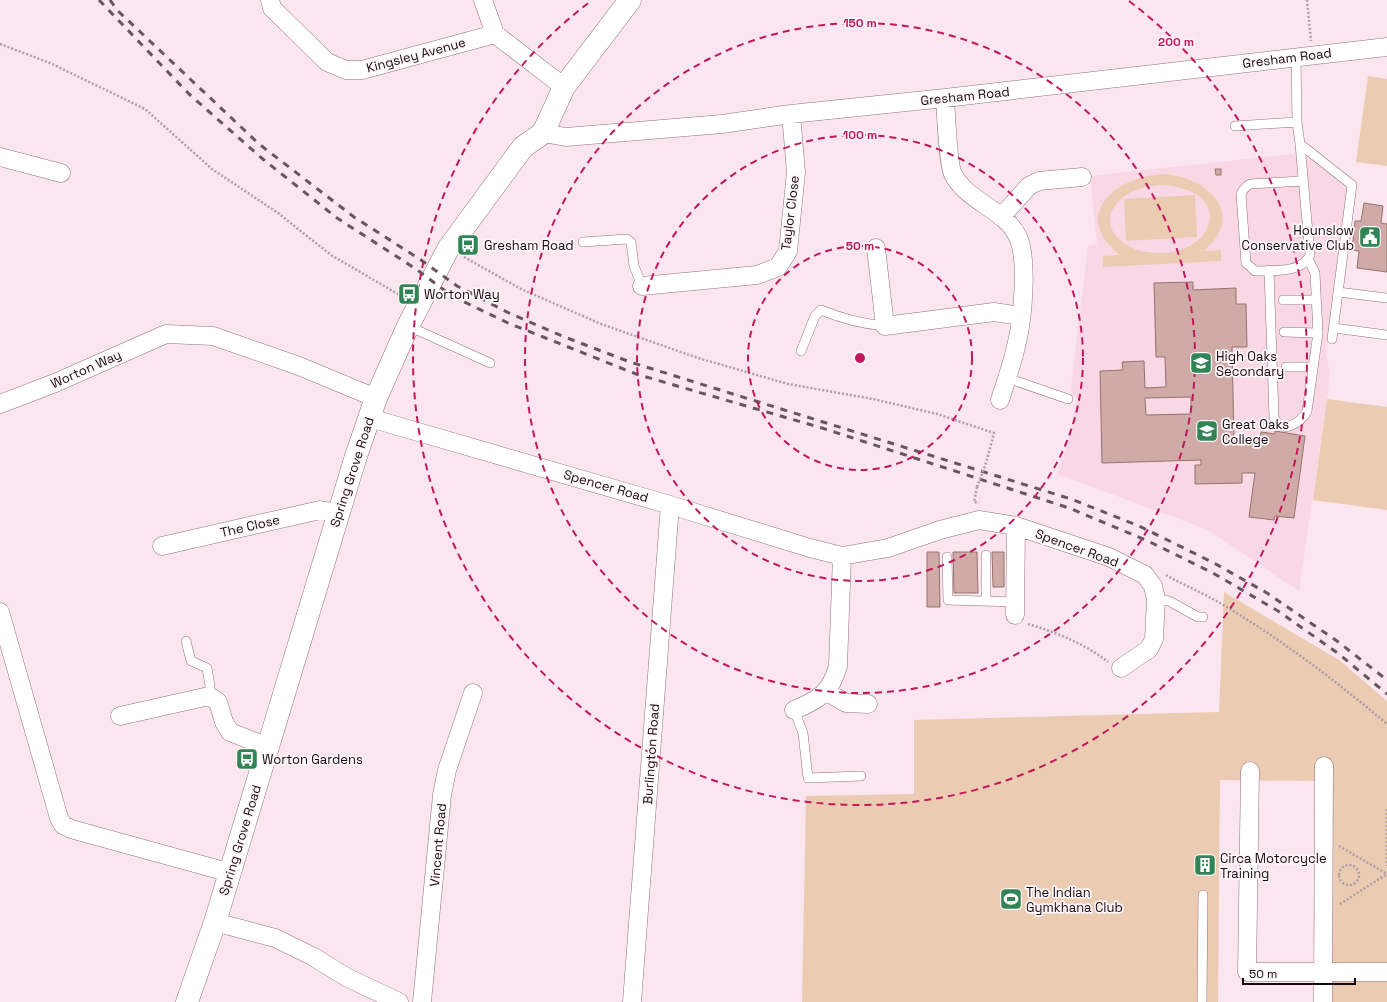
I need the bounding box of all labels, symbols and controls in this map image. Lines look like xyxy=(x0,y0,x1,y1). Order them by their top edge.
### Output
text: 150 m xyxy=(843,15,877,31)
street label: Kingsley Avenue xyxy=(364,34,468,76)
text: 200 m xyxy=(1158,34,1194,50)
street label: Gresham Road xyxy=(1241,44,1333,72)
street label: Gresham Road xyxy=(920,83,1010,109)
text: 100 m xyxy=(843,127,877,143)
street label: Taylor Close xyxy=(777,175,803,251)
place label: Hounslow Conservative Club xyxy=(1242,222,1354,254)
public building icon: Hounslow Conservative Club xyxy=(1357,224,1383,250)
bus stop icon: Gresham Road xyxy=(455,232,481,258)
place label: Gresham Road xyxy=(484,237,574,254)
text: 50 m xyxy=(846,238,874,254)
bus stop icon: Worton Way xyxy=(396,281,422,307)
place label: Worton Way xyxy=(424,286,500,303)
street label: Worton Way xyxy=(48,346,124,392)
place label: High Oaks Secondary xyxy=(1216,348,1284,380)
school or university icon: High Oaks Secondary xyxy=(1188,350,1214,376)
centre of rings xyxy=(853,351,867,365)
street label: Spring Grove Road xyxy=(326,415,378,529)
place label: Great Oaks College xyxy=(1222,416,1289,448)
school or university icon: Great Oaks College xyxy=(1194,418,1220,444)
street label: Spencer Road xyxy=(562,466,650,506)
street label: The Close xyxy=(218,511,282,541)
street label: Spencer Road xyxy=(1033,525,1121,571)
street label: Burlington Road xyxy=(639,703,663,805)
bus stop icon: Worton Gardens xyxy=(234,746,260,772)
place label: Worton Gardens xyxy=(262,751,363,768)
street label: Spring Grove Road xyxy=(215,783,265,897)
street label: Vincent Road xyxy=(426,803,450,887)
place label: Circa Motorcycle Training xyxy=(1220,850,1327,882)
building icon: Circa Motorcycle Training xyxy=(1192,852,1218,878)
place label: The Indian Gymkhana Club xyxy=(1026,884,1123,916)
sports icon: The Indian Gymkhana Club xyxy=(998,886,1024,912)
scale bar xyxy=(1243,960,1355,986)
text: 50 m xyxy=(1249,966,1277,982)

